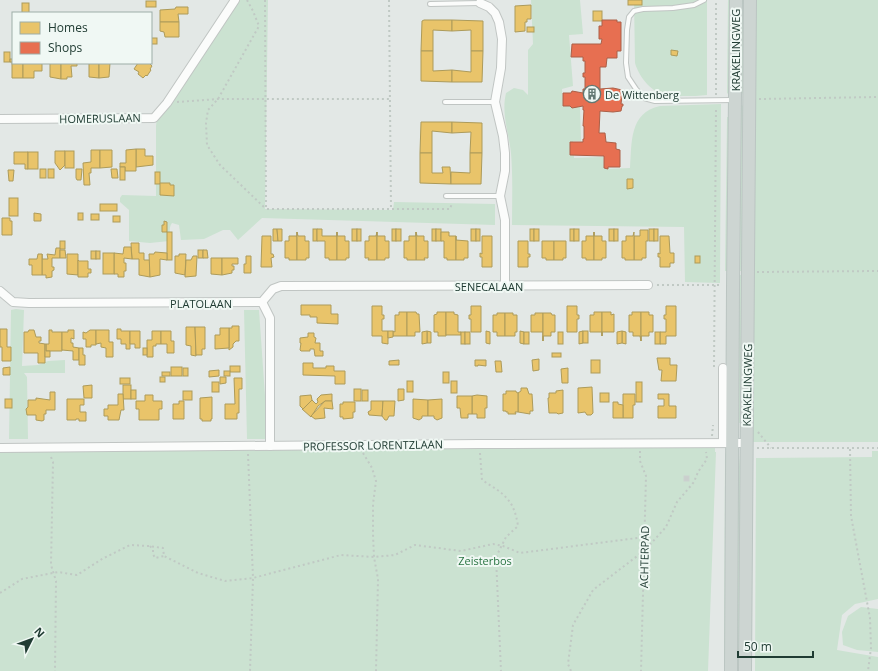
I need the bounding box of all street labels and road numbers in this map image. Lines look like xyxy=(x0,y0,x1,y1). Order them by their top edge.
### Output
street label: KRAKELINGWEG xyxy=(728,9,743,91)
street label: HOMERUSLAAN xyxy=(59,110,141,126)
street label: SENECALAAN xyxy=(455,279,523,294)
street label: PLATOLAAN xyxy=(170,296,232,311)
street label: KRAKELINGWEG xyxy=(739,344,755,426)
street label: PROFESSOR LORENTZLAAN xyxy=(303,436,443,454)
street label: ACHTERPAD xyxy=(636,526,652,588)

